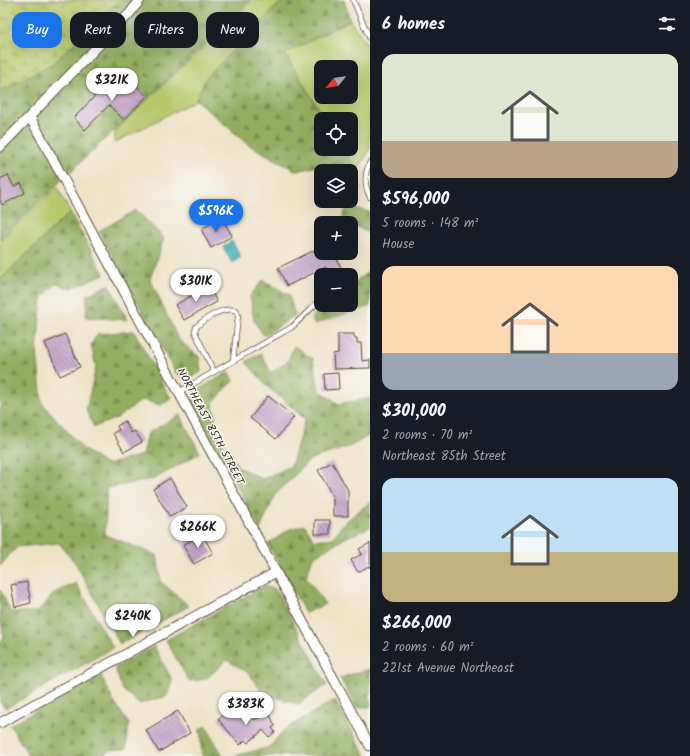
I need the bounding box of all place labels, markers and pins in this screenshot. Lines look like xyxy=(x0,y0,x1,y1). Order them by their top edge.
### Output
pin: $321K xyxy=(84,68,140,102)
pin: $596K xyxy=(188,199,244,233)
pin: $301K xyxy=(168,269,224,303)
pin: $266K xyxy=(170,515,226,549)
pin: $240K xyxy=(105,604,161,638)
pin: $383K xyxy=(218,692,274,726)

